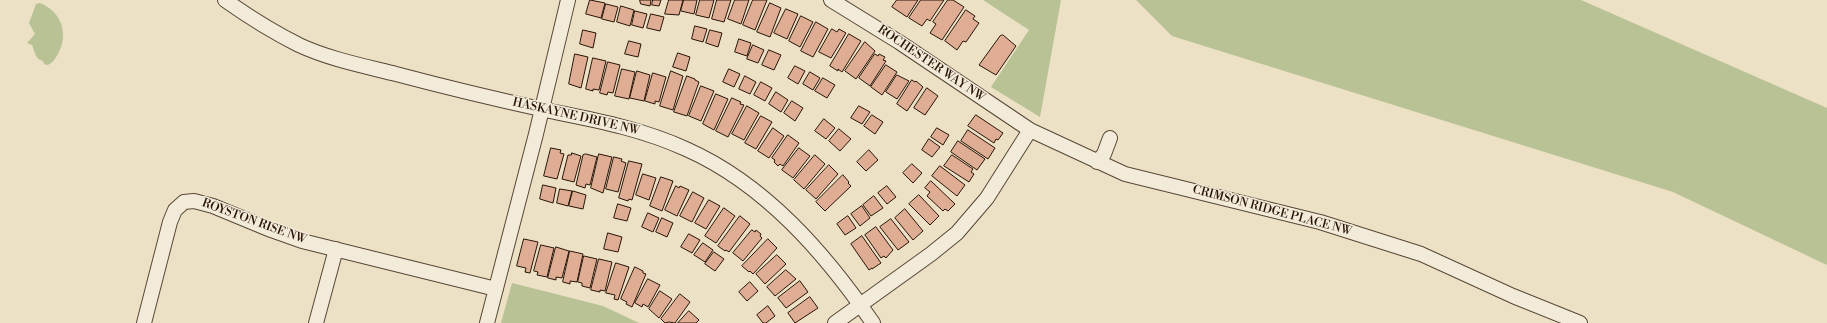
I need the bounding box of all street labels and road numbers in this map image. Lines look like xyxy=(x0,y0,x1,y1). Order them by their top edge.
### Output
street label: ROCHESTER WAY NW xyxy=(875,23,987,105)
street label: HASKAYNE DRIVE NW xyxy=(511,95,641,139)
street label: CRIMSON RIDGE PLACE NW xyxy=(1191,183,1353,239)
street label: ROYSTON RISE NW xyxy=(200,196,308,248)

